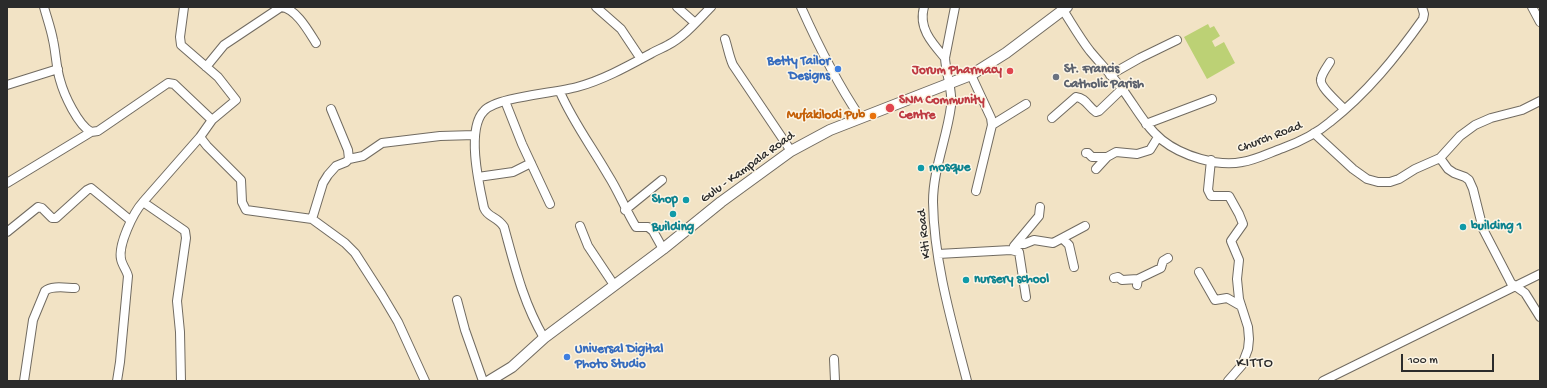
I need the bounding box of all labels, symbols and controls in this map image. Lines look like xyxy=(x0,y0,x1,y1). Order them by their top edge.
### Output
place label: Betty Tailor Designs xyxy=(767,54,830,85)
place label: St. Francis Catholic Parish xyxy=(1064,62,1144,93)
place label: Jorum Pharmacy xyxy=(912,63,1002,79)
marker: Betty Tailor Designs xyxy=(833,64,843,74)
marker: Jorum Pharmacy xyxy=(1005,66,1015,76)
marker: St. Francis Catholic Parish xyxy=(1051,72,1061,82)
place label: SNM Community Centre xyxy=(899,93,985,124)
marker: SNM Community Centre xyxy=(884,102,896,114)
place label: Mufakilodi Pub xyxy=(787,108,865,124)
marker: Mufakilodi Pub xyxy=(868,111,878,121)
street label: Church Road xyxy=(1236,119,1304,157)
street label: Gulu - Kampala Road xyxy=(698,129,798,207)
place label: mosque xyxy=(929,160,970,176)
marker: mosque xyxy=(916,163,926,173)
place label: Shop xyxy=(652,192,678,208)
marker: Shop xyxy=(681,195,691,205)
marker: Building xyxy=(668,209,678,219)
street label: Kiti Road xyxy=(915,209,935,259)
place label: building 1 xyxy=(1471,219,1522,235)
place label: Building xyxy=(652,220,694,236)
marker: building 1 xyxy=(1458,222,1468,232)
place label: nursery school xyxy=(974,272,1049,288)
marker: nursery school xyxy=(961,275,971,285)
place label: Universal Digital Photo Studio xyxy=(575,342,663,373)
scale bar xyxy=(1403,346,1496,372)
marker: Universal Digital Photo Studio xyxy=(562,352,572,362)
text: 100 m xyxy=(1408,354,1438,368)
district label: KITTO xyxy=(1236,355,1274,373)

